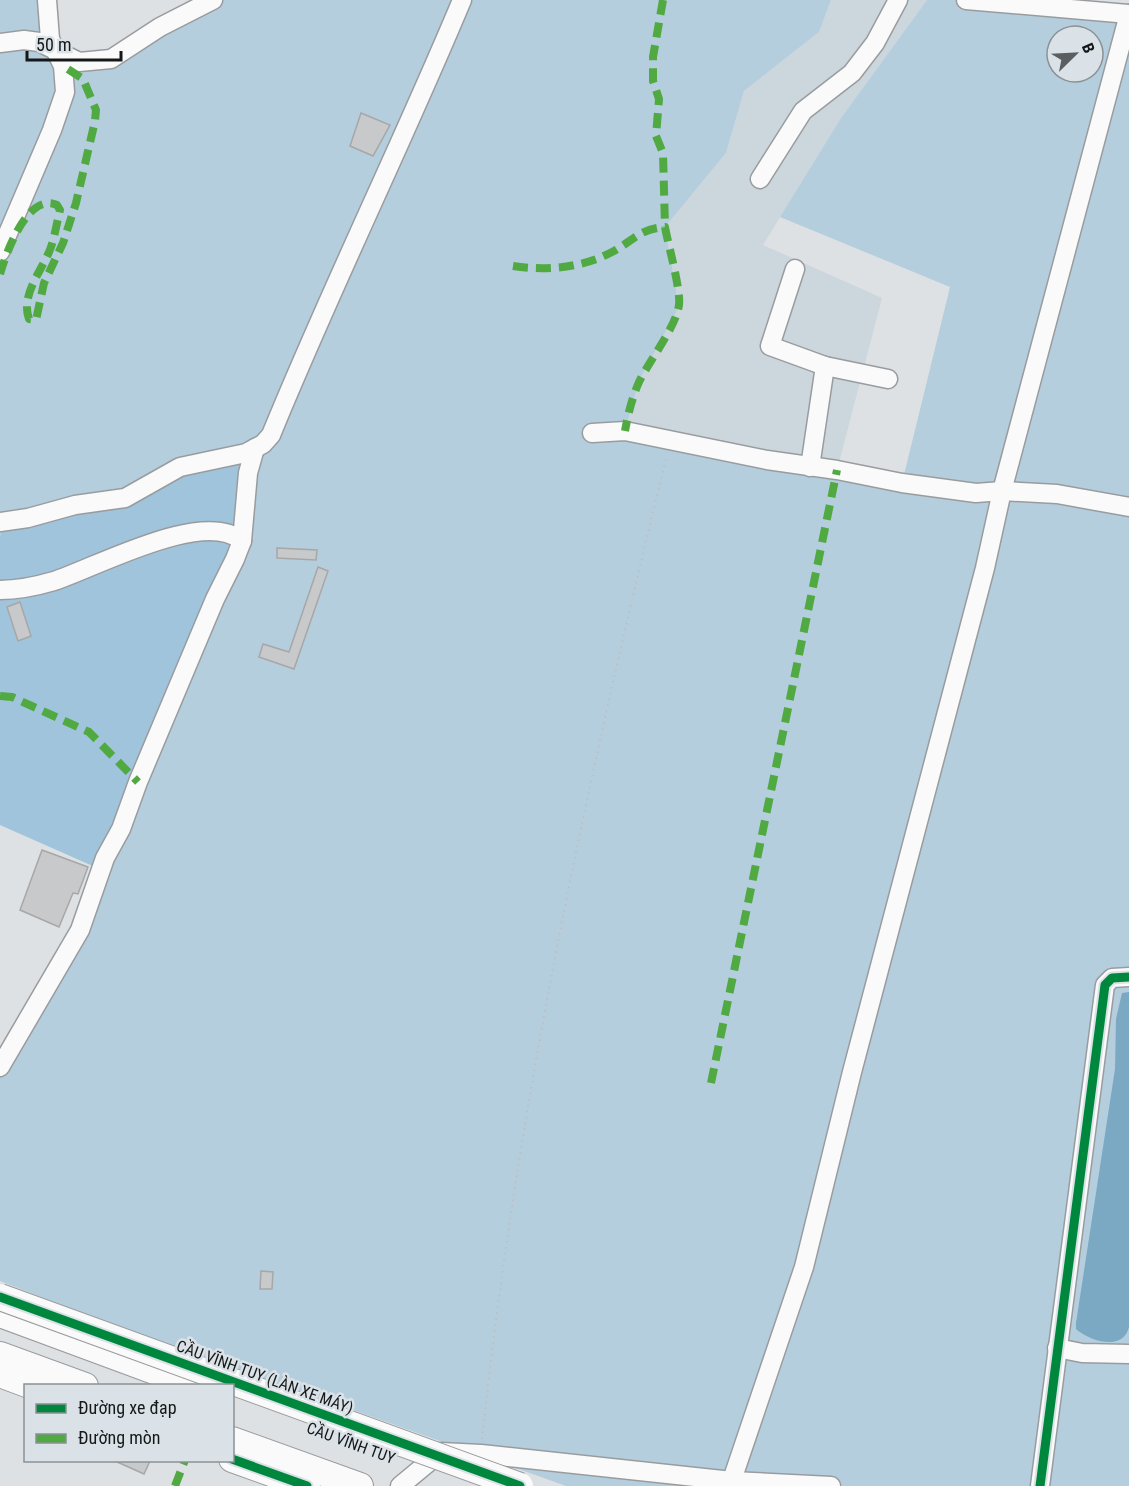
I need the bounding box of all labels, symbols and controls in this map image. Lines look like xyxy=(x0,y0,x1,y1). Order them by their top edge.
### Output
scale bar xyxy=(27,24,122,62)
north arrow xyxy=(1045,24,1105,84)
text: 50 m xyxy=(36,34,71,55)
text: B xyxy=(1078,40,1099,56)
street label: CẦU VĨNH TUY (LÀN XE MÁY) xyxy=(174,1334,357,1418)
legend xyxy=(24,1384,234,1462)
text: Đường xe đạp xyxy=(78,1397,177,1418)
street label: CẦU VĨNH TUY xyxy=(304,1416,399,1468)
text: Đường mòn xyxy=(78,1427,161,1448)

